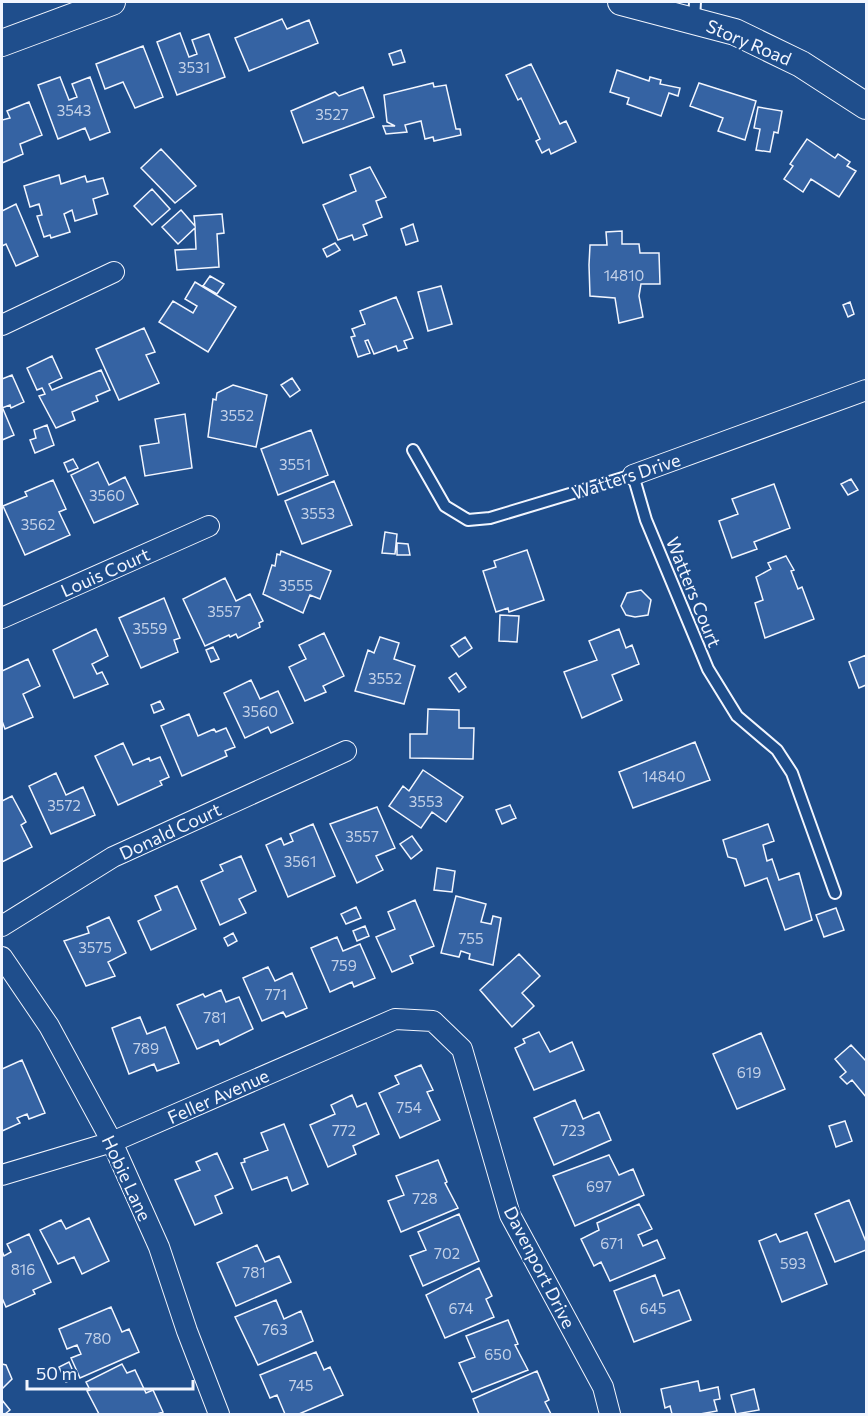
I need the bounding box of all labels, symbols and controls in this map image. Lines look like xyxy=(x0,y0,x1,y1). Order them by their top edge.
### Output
street label: Story Road xyxy=(703,14,795,70)
house number: 3531 xyxy=(178,58,210,76)
house number: 3543 xyxy=(57,101,91,119)
house number: 3527 xyxy=(315,105,349,123)
house number: 14810 xyxy=(604,266,644,284)
house number: 3552 xyxy=(220,406,254,424)
street label: Watters Drive xyxy=(569,448,683,504)
house number: 3551 xyxy=(279,455,311,473)
house number: 3560 xyxy=(89,486,125,504)
house number: 3553 xyxy=(301,504,335,522)
house number: 3562 xyxy=(21,515,55,533)
street label: Watters Court xyxy=(662,534,726,650)
street label: Louis Court xyxy=(57,543,153,601)
house number: 3555 xyxy=(279,576,313,594)
house number: 3557 xyxy=(207,602,241,620)
house number: 3559 xyxy=(133,619,167,637)
house number: 3552 xyxy=(368,669,402,687)
house number: 3560 xyxy=(242,702,278,720)
house number: 14840 xyxy=(642,767,686,785)
house number: 3553 xyxy=(409,792,443,810)
house number: 3572 xyxy=(47,796,81,814)
street label: Donald Court xyxy=(116,798,224,864)
house number: 3557 xyxy=(345,827,379,845)
house number: 3561 xyxy=(284,852,316,870)
house number: 755 xyxy=(458,929,484,947)
house number: 3575 xyxy=(78,938,112,956)
house number: 759 xyxy=(331,956,357,974)
house number: 771 xyxy=(265,985,287,1003)
house number: 781 xyxy=(203,1008,227,1026)
house number: 789 xyxy=(133,1039,159,1057)
house number: 619 xyxy=(737,1063,761,1081)
street label: Feller Avenue xyxy=(164,1064,272,1128)
house number: 754 xyxy=(396,1098,422,1116)
house number: 772 xyxy=(332,1121,356,1139)
house number: 723 xyxy=(561,1121,585,1139)
street label: Hobie Lane xyxy=(98,1132,156,1224)
house number: 697 xyxy=(586,1177,612,1195)
house number: 728 xyxy=(412,1189,438,1207)
street label: Davenport Drive xyxy=(500,1202,580,1332)
house number: 671 xyxy=(600,1234,624,1252)
house number: 702 xyxy=(434,1244,460,1262)
house number: 593 xyxy=(780,1254,806,1272)
house number: 816 xyxy=(11,1260,35,1278)
house number: 781 xyxy=(242,1263,266,1281)
house number: 674 xyxy=(448,1299,474,1317)
house number: 645 xyxy=(640,1299,666,1317)
house number: 763 xyxy=(262,1320,288,1338)
house number: 780 xyxy=(85,1329,111,1347)
house number: 650 xyxy=(484,1345,512,1363)
scale bar xyxy=(27,1353,194,1391)
text: 50 m xyxy=(36,1362,77,1384)
house number: 745 xyxy=(289,1376,313,1394)

